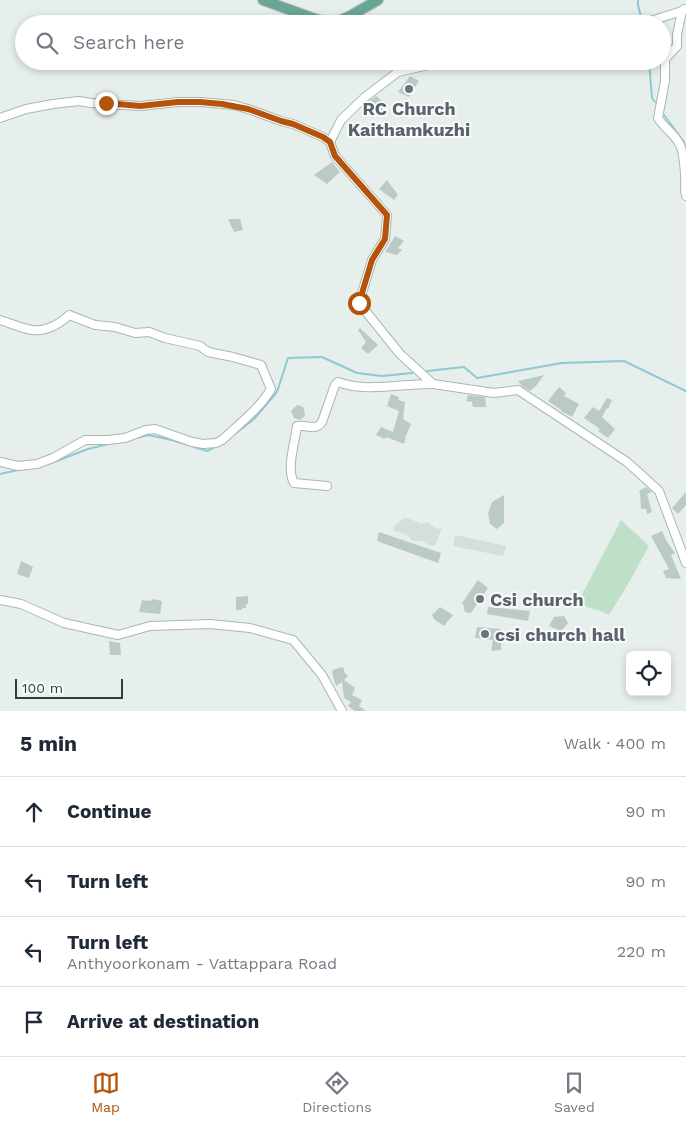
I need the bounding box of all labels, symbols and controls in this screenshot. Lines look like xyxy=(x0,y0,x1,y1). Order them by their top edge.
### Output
search box xyxy=(15,15,671,70)
icon: search xyxy=(33,29,61,57)
text: Search here xyxy=(73,31,184,54)
marker: RC Church Kaithamkuzhi xyxy=(403,83,415,95)
route end xyxy=(95,92,118,115)
place label: RC Church Kaithamkuzhi xyxy=(348,98,470,140)
route start xyxy=(348,292,371,315)
place label: Csi church xyxy=(490,589,584,610)
marker: Csi church xyxy=(474,593,486,605)
place label: csi church hall xyxy=(495,624,625,645)
marker: csi church hall xyxy=(479,628,491,640)
map controls xyxy=(626,651,671,696)
button: locate xyxy=(626,651,671,696)
scale bar xyxy=(15,676,122,699)
text: 100 m xyxy=(22,680,63,696)
text: 5 min xyxy=(20,731,77,756)
text: Walk · 400 m xyxy=(564,734,666,753)
icon: ahead xyxy=(20,798,48,826)
text: Continue xyxy=(67,800,151,823)
text: 90 m xyxy=(625,802,666,821)
icon: left xyxy=(20,868,48,896)
text: Turn left xyxy=(67,870,148,893)
text: 90 m xyxy=(625,872,666,891)
text: Turn left xyxy=(67,931,148,954)
icon: left xyxy=(20,938,48,966)
text: 220 m xyxy=(617,942,666,961)
text: Anthyoorkonam - Vattappara Road xyxy=(67,954,337,973)
icon: arrive xyxy=(20,1008,48,1036)
text: Arrive at destination xyxy=(67,1010,259,1033)
tab: Map xyxy=(91,1069,120,1115)
tab: Directions xyxy=(302,1069,372,1115)
tab: Saved xyxy=(554,1069,595,1115)

